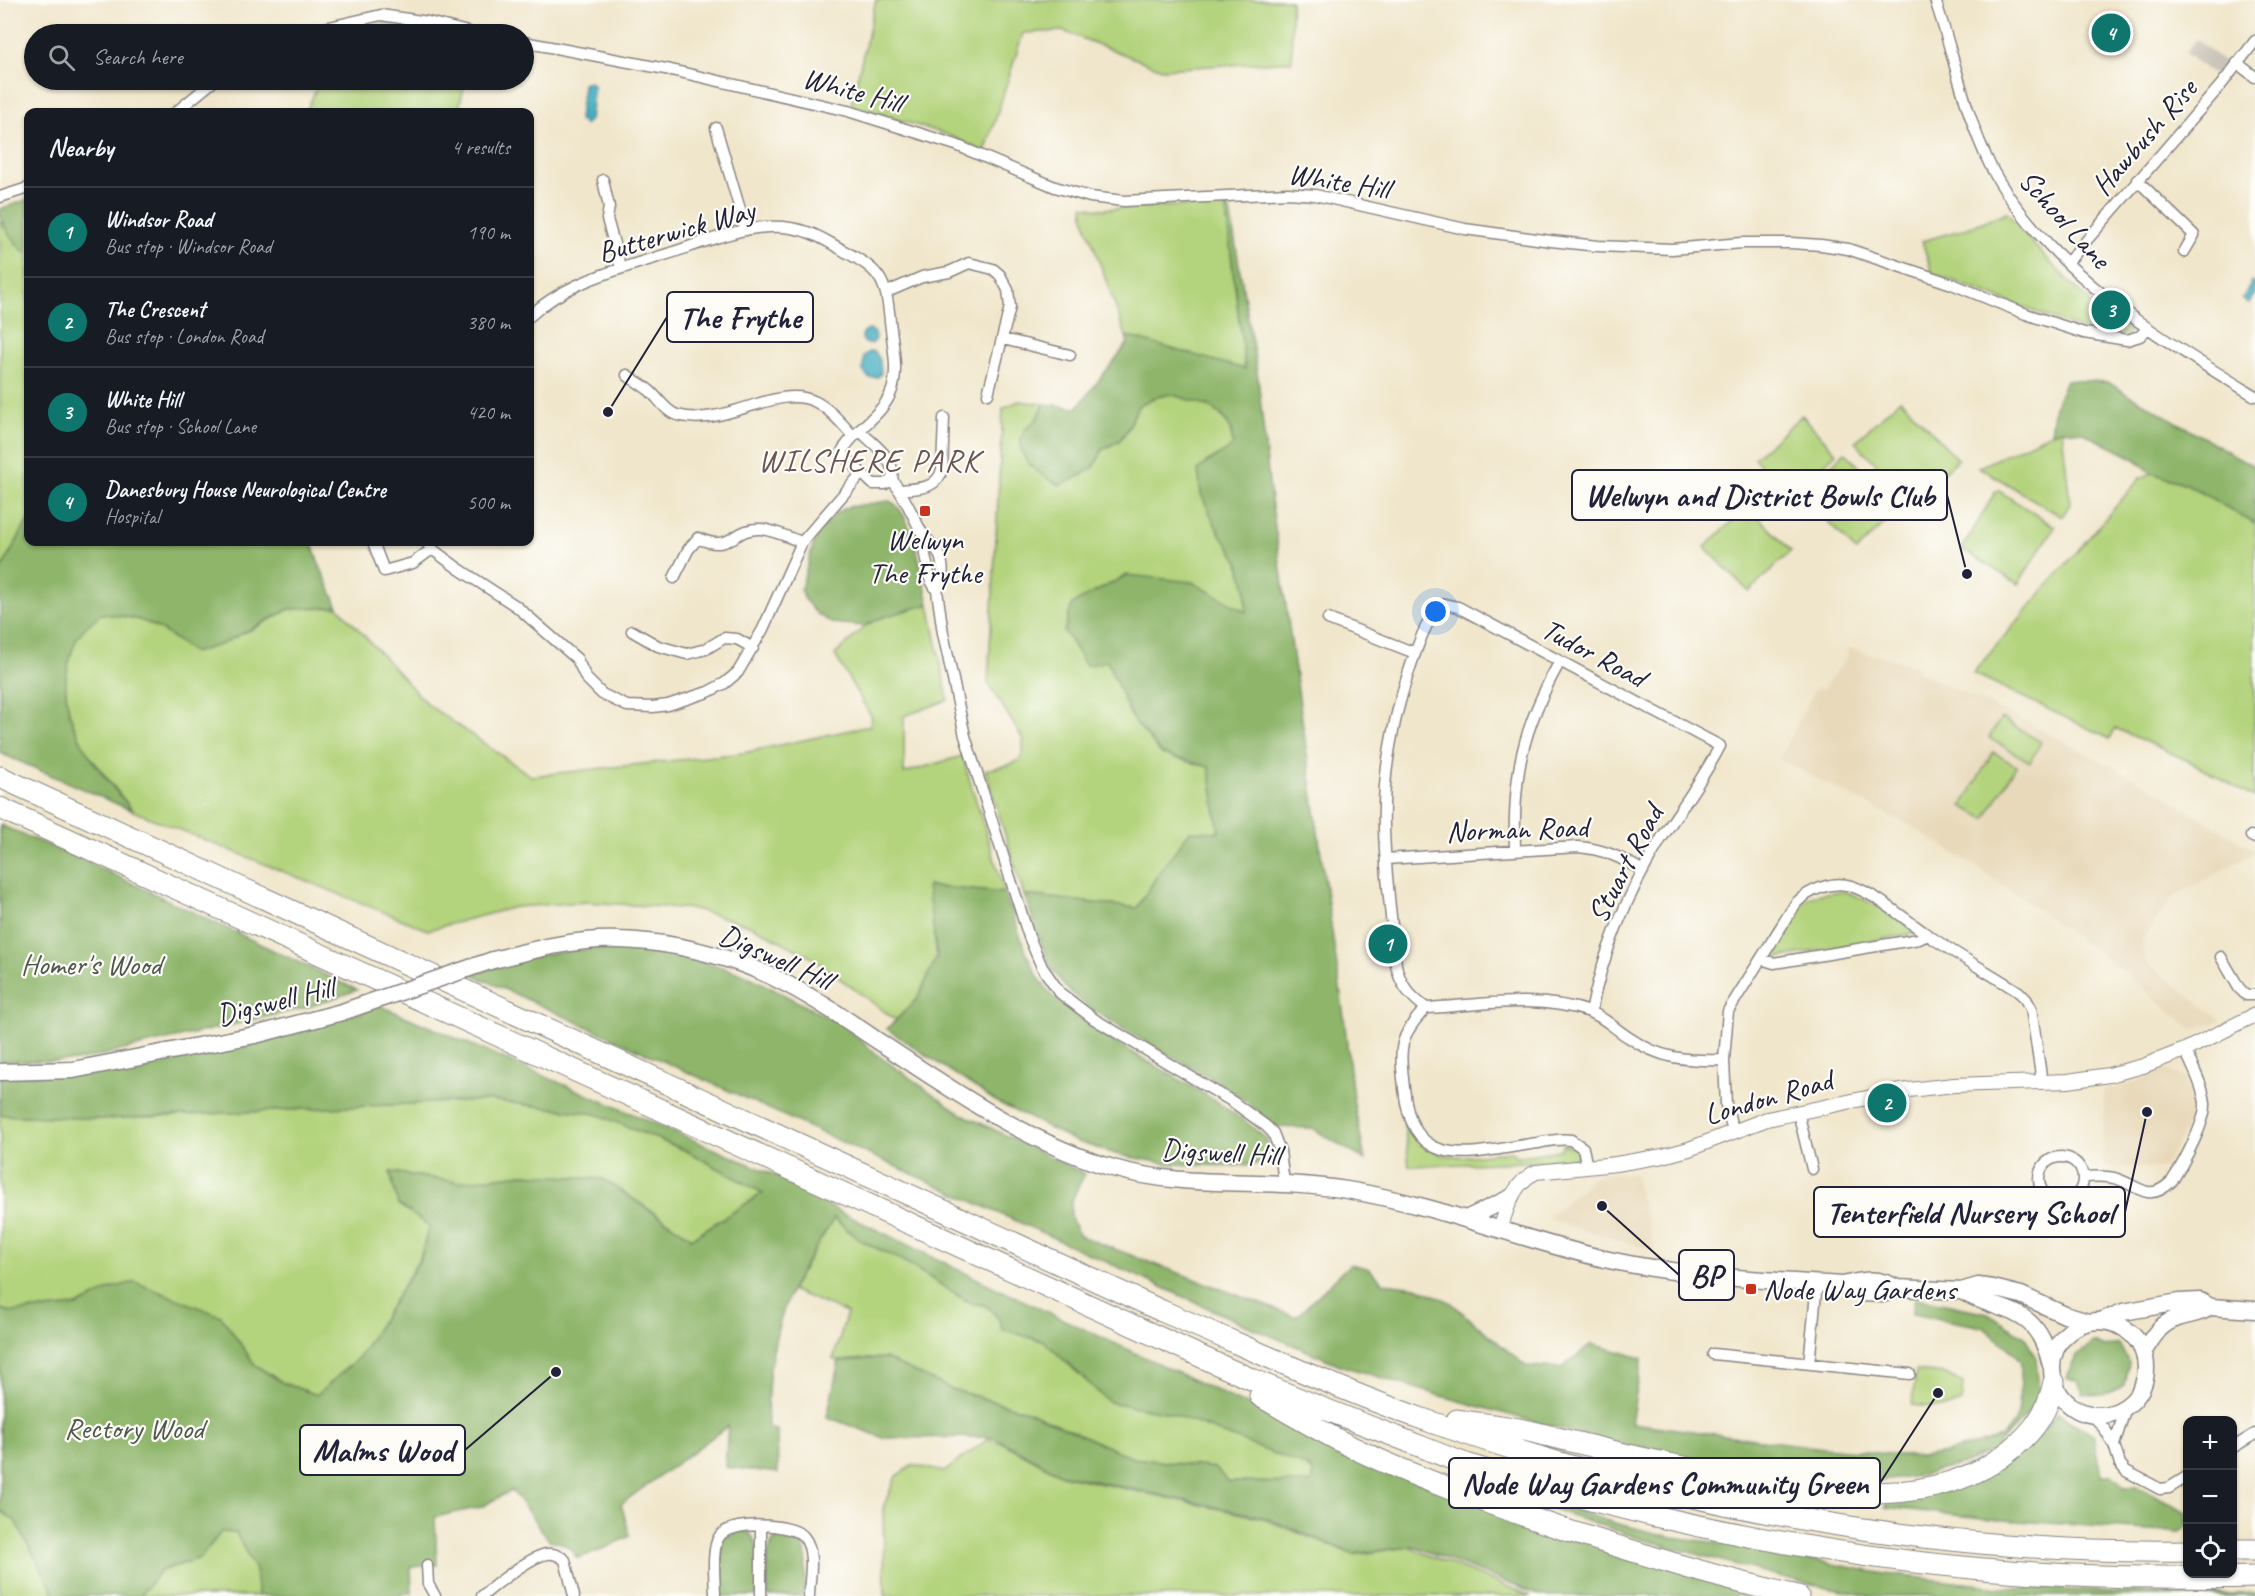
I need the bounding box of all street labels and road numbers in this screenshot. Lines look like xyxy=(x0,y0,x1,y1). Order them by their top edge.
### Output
street label: White Hill xyxy=(799,58,912,123)
street label: Hawbush Rise xyxy=(2083,69,2207,203)
street label: White Hill xyxy=(1286,154,1397,208)
street label: School Lane xyxy=(2011,162,2121,278)
street label: Butterwick Way xyxy=(593,190,761,271)
street label: Tudor Road xyxy=(1535,610,1657,698)
street label: Stuart Road xyxy=(1578,795,1674,929)
street label: Norman Road xyxy=(1445,807,1593,850)
street label: Digswell Hill xyxy=(714,915,843,1001)
street label: Digswell Hill xyxy=(212,967,342,1034)
street label: London Road xyxy=(1700,1059,1840,1133)
street label: Digswell Hill xyxy=(1160,1130,1287,1174)

